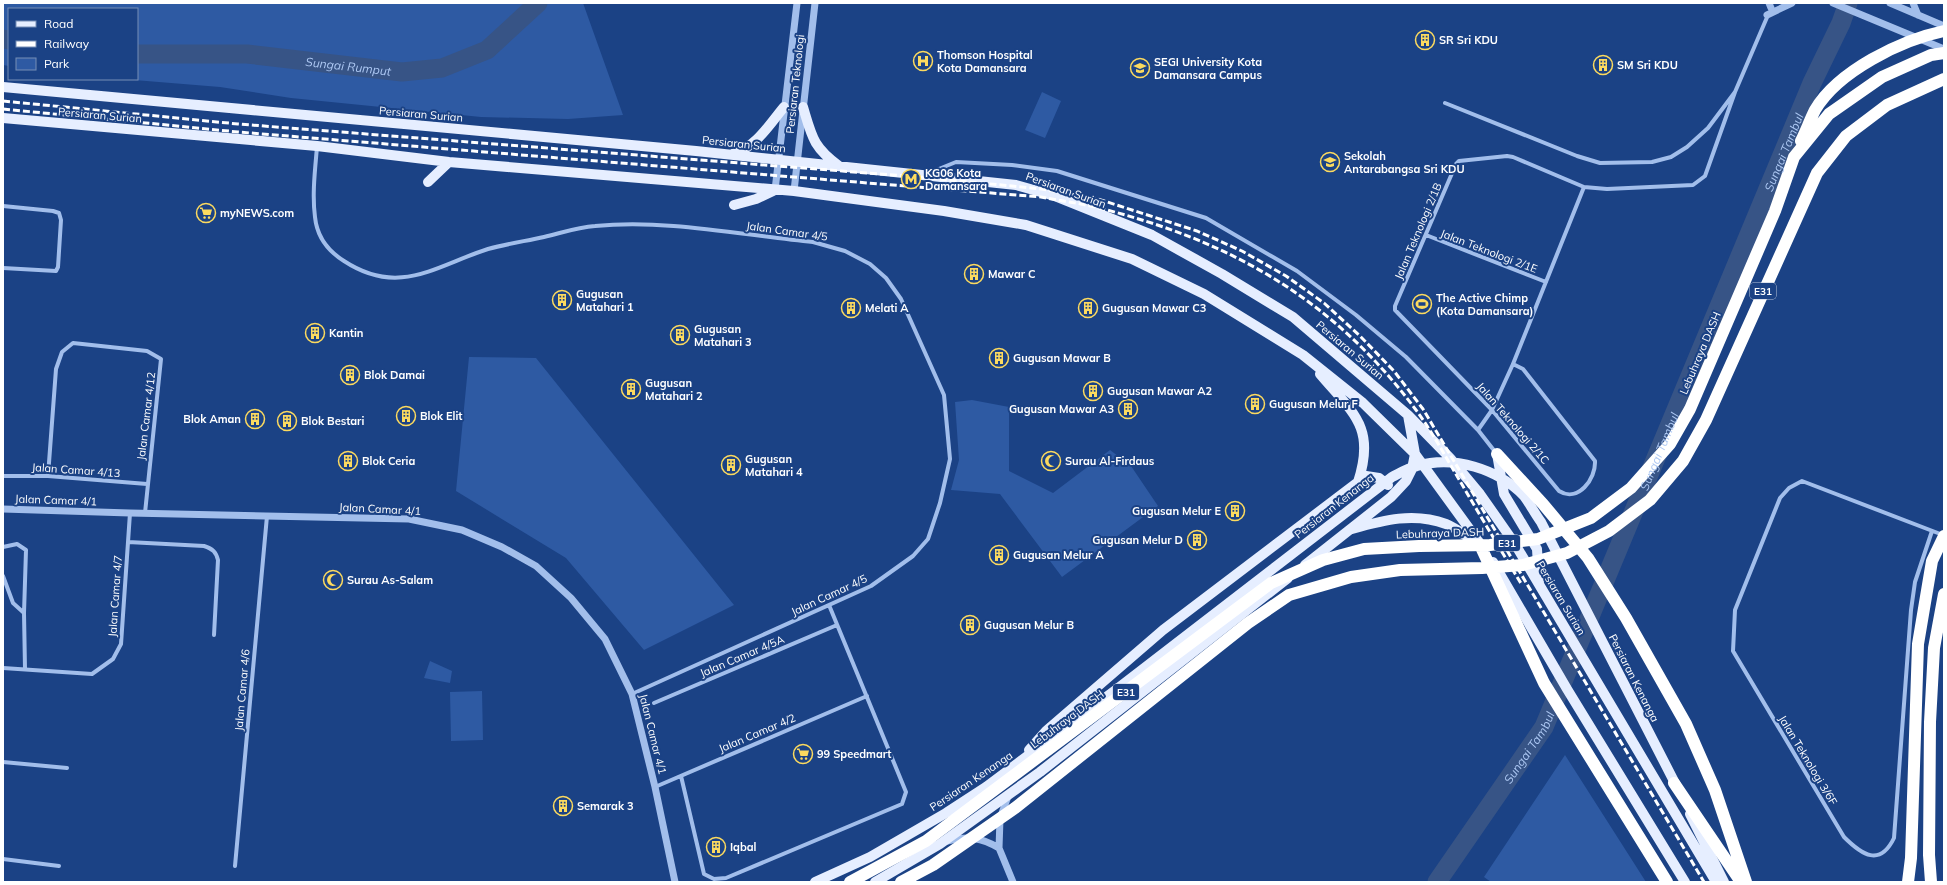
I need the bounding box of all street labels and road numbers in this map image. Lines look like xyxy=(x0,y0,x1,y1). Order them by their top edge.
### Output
street label: Persiaran Teknologi xyxy=(783,34,807,134)
street label: Persiaran Surian xyxy=(378,103,464,125)
street label: Persiaran Surian xyxy=(57,104,143,126)
street label: Persiaran Surian xyxy=(701,133,787,155)
street label: Persiaran Surian xyxy=(1024,169,1108,211)
street label: Jalan Teknologi 2/1B xyxy=(1391,180,1445,282)
street label: Jalan Camar 4/5 xyxy=(745,218,829,244)
street label: Jalan Teknologi 2/1E xyxy=(1439,226,1539,276)
road number: E31 xyxy=(1750,283,1776,299)
street label: Lebuhraya DASH xyxy=(1676,310,1724,396)
street label: Persiaran Surian xyxy=(1313,318,1387,382)
street label: Jalan Camar 4/12 xyxy=(134,371,158,461)
street label: Jalan Teknologi 2/1C xyxy=(1474,379,1552,467)
street label: Jalan Camar 4/13 xyxy=(31,460,121,480)
street label: Persiaran Kenanga xyxy=(1291,471,1377,541)
street label: Jalan Camar 4/1 xyxy=(15,492,97,508)
street label: Jalan Camar 4/1 xyxy=(339,500,421,518)
street label: Lebuhraya DASH xyxy=(1396,524,1484,542)
road number: E31 xyxy=(1494,535,1520,551)
street label: Jalan Camar 4/7 xyxy=(105,555,125,637)
street label: Persiaran Surian xyxy=(1533,558,1589,638)
street label: Jalan Camar 4/5 xyxy=(789,571,870,619)
street label: Jalan Camar 4/5A xyxy=(698,632,786,680)
street label: Persiaran Kenanga xyxy=(1606,632,1662,724)
street label: Jalan Camar 4/6 xyxy=(231,648,253,732)
road number: E31 xyxy=(1113,684,1139,700)
street label: Lebuhraya DASH xyxy=(1027,687,1107,751)
street label: Jalan Camar 4/1 xyxy=(636,692,670,776)
street label: Jalan Camar 4/2 xyxy=(716,710,798,755)
street label: Jalan Teknologi 3/6F xyxy=(1776,712,1840,808)
street label: Persiaran Kenanga xyxy=(927,748,1015,814)

